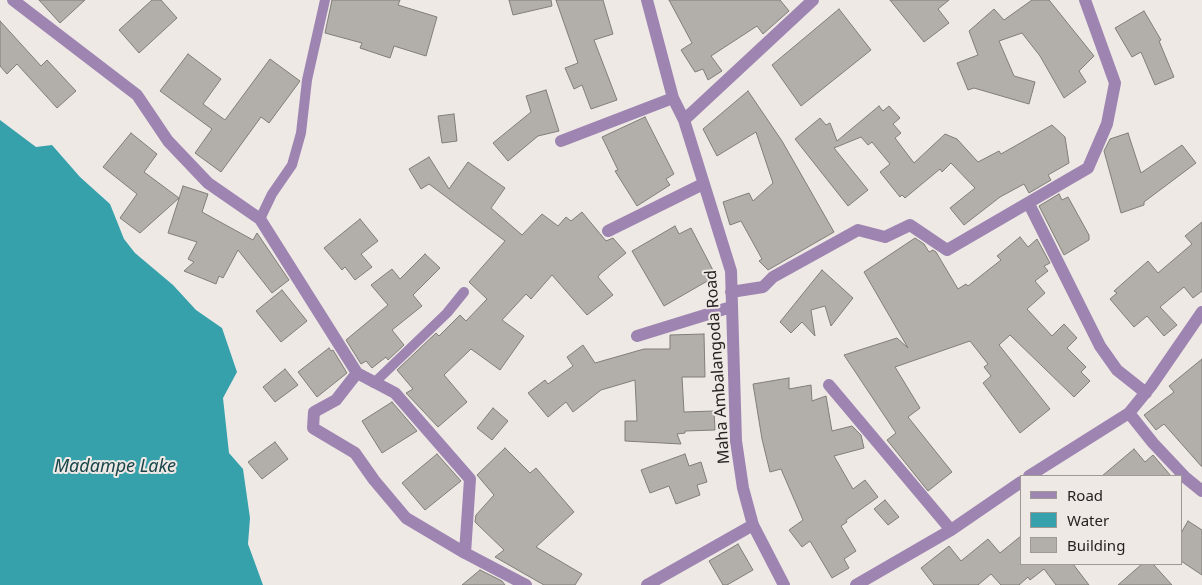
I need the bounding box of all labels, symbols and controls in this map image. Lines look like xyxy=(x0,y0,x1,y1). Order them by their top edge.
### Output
street label: Maha Ambalangoda Road xyxy=(702,269,734,465)
water label: Madampe Lake xyxy=(54,456,176,478)
legend xyxy=(1020,475,1182,565)
text: Road xyxy=(1067,485,1103,505)
text: Water xyxy=(1067,510,1109,530)
text: Building xyxy=(1067,535,1125,555)

